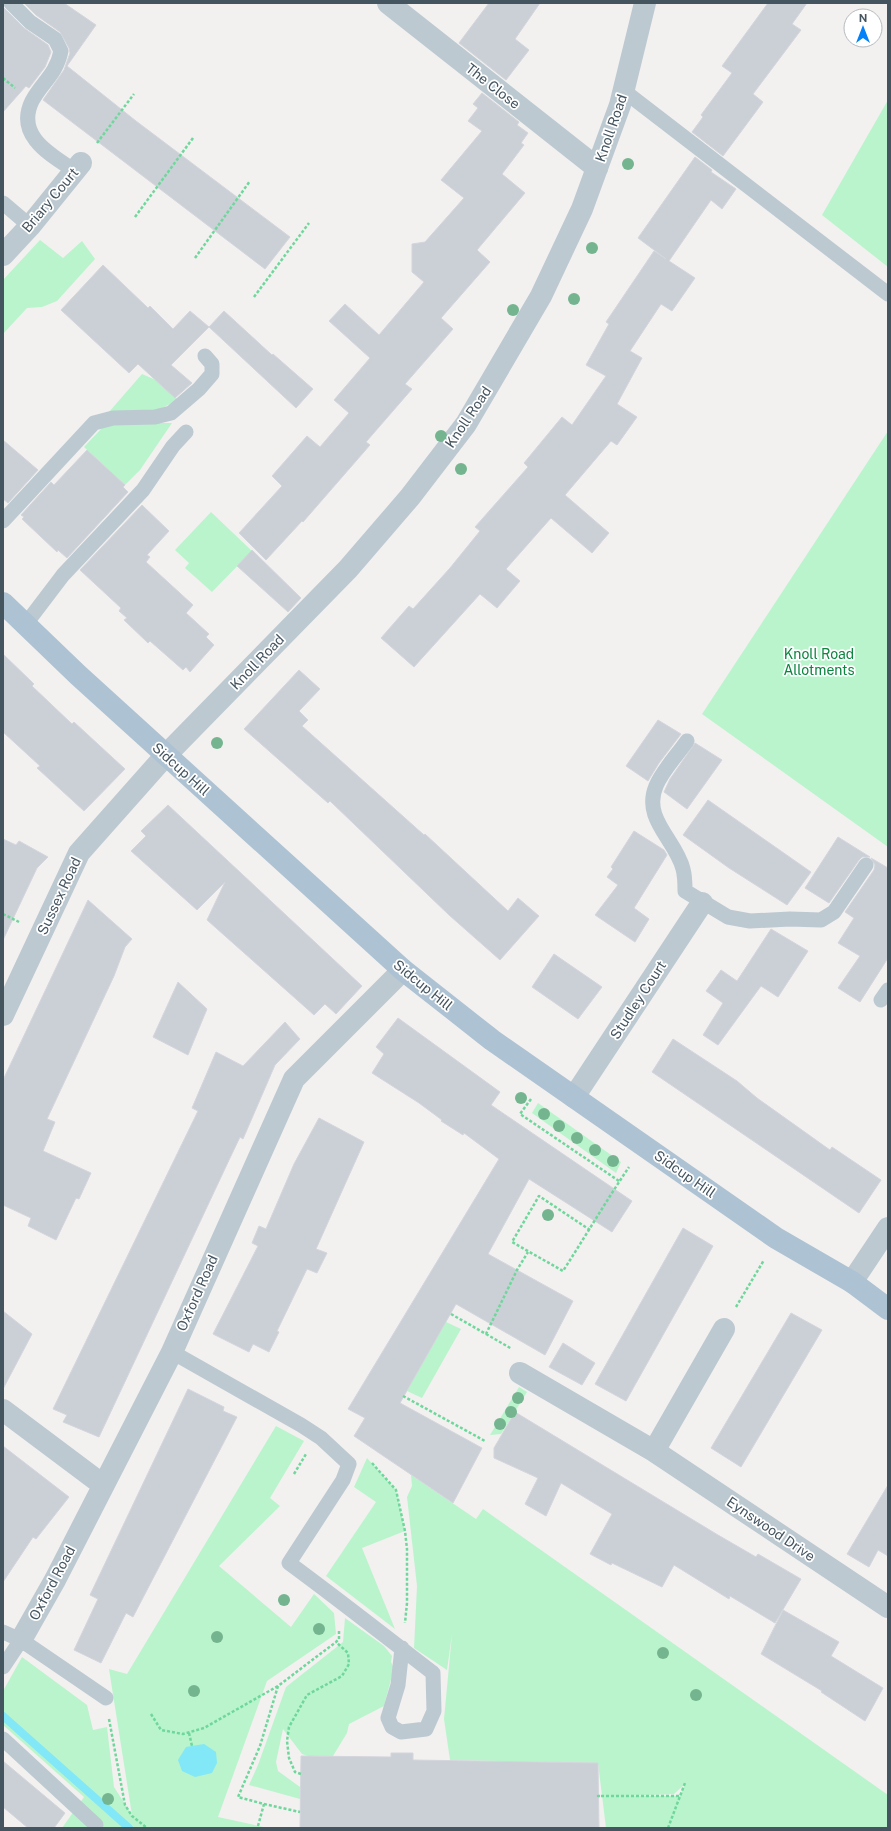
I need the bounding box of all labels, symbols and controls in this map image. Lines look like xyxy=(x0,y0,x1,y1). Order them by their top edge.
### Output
north arrow xyxy=(843,8,883,48)
text: N xyxy=(859,12,867,24)
street label: The Close xyxy=(463,60,523,112)
street label: Knoll Road xyxy=(592,92,630,164)
street label: Briary Court xyxy=(18,165,82,235)
street label: Knoll Road xyxy=(442,383,494,451)
street label: Knoll Road xyxy=(227,631,287,693)
park label: Knoll Road Allotments xyxy=(783,646,855,678)
street label: Sidcup Hill xyxy=(149,739,213,799)
street label: Sussex Road xyxy=(34,855,84,937)
street label: Sidcup Hill xyxy=(390,956,456,1014)
street label: Studley Court xyxy=(607,958,669,1042)
street label: Sidcup Hill xyxy=(651,1147,719,1201)
street label: Oxford Road xyxy=(173,1252,221,1334)
street label: Eynswood Drive xyxy=(724,1494,818,1564)
street label: Oxford Road xyxy=(26,1543,78,1623)

